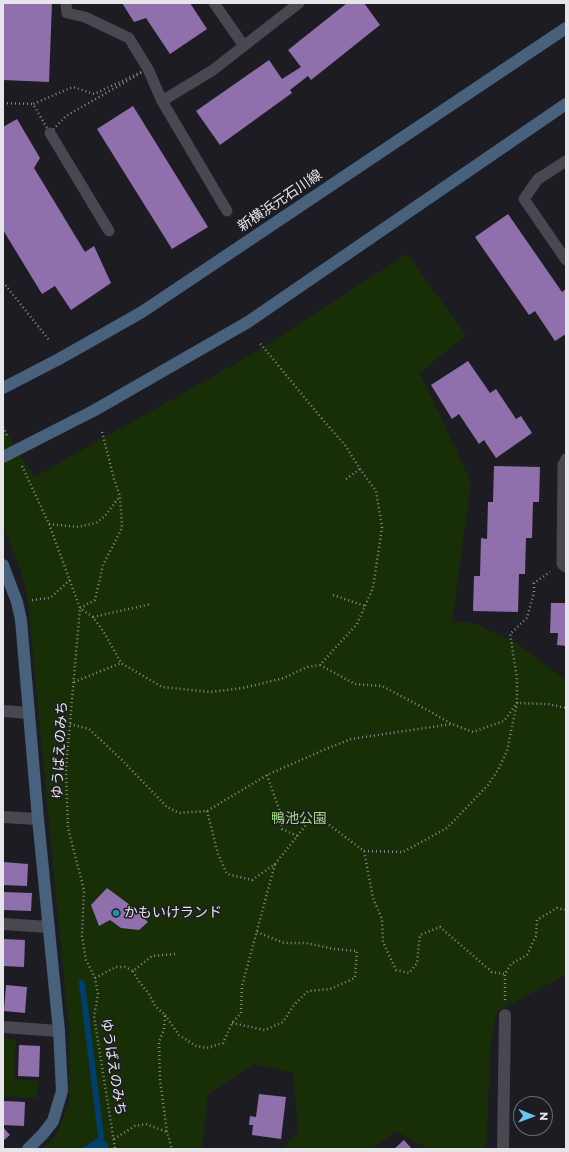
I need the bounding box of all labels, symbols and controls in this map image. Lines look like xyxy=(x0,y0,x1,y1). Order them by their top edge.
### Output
street label: 新横浜元石川線 xyxy=(235,167,325,235)
street label: ゆうばえのみち xyxy=(49,701,71,799)
park label: 鴨池公園 xyxy=(271,811,327,827)
place label: かもいけランド xyxy=(124,905,222,921)
marker: かもいけランド xyxy=(111,908,121,918)
street label: ゆうばえのみち xyxy=(97,1017,129,1117)
north arrow xyxy=(513,1096,553,1136)
text: N xyxy=(537,1112,551,1121)

